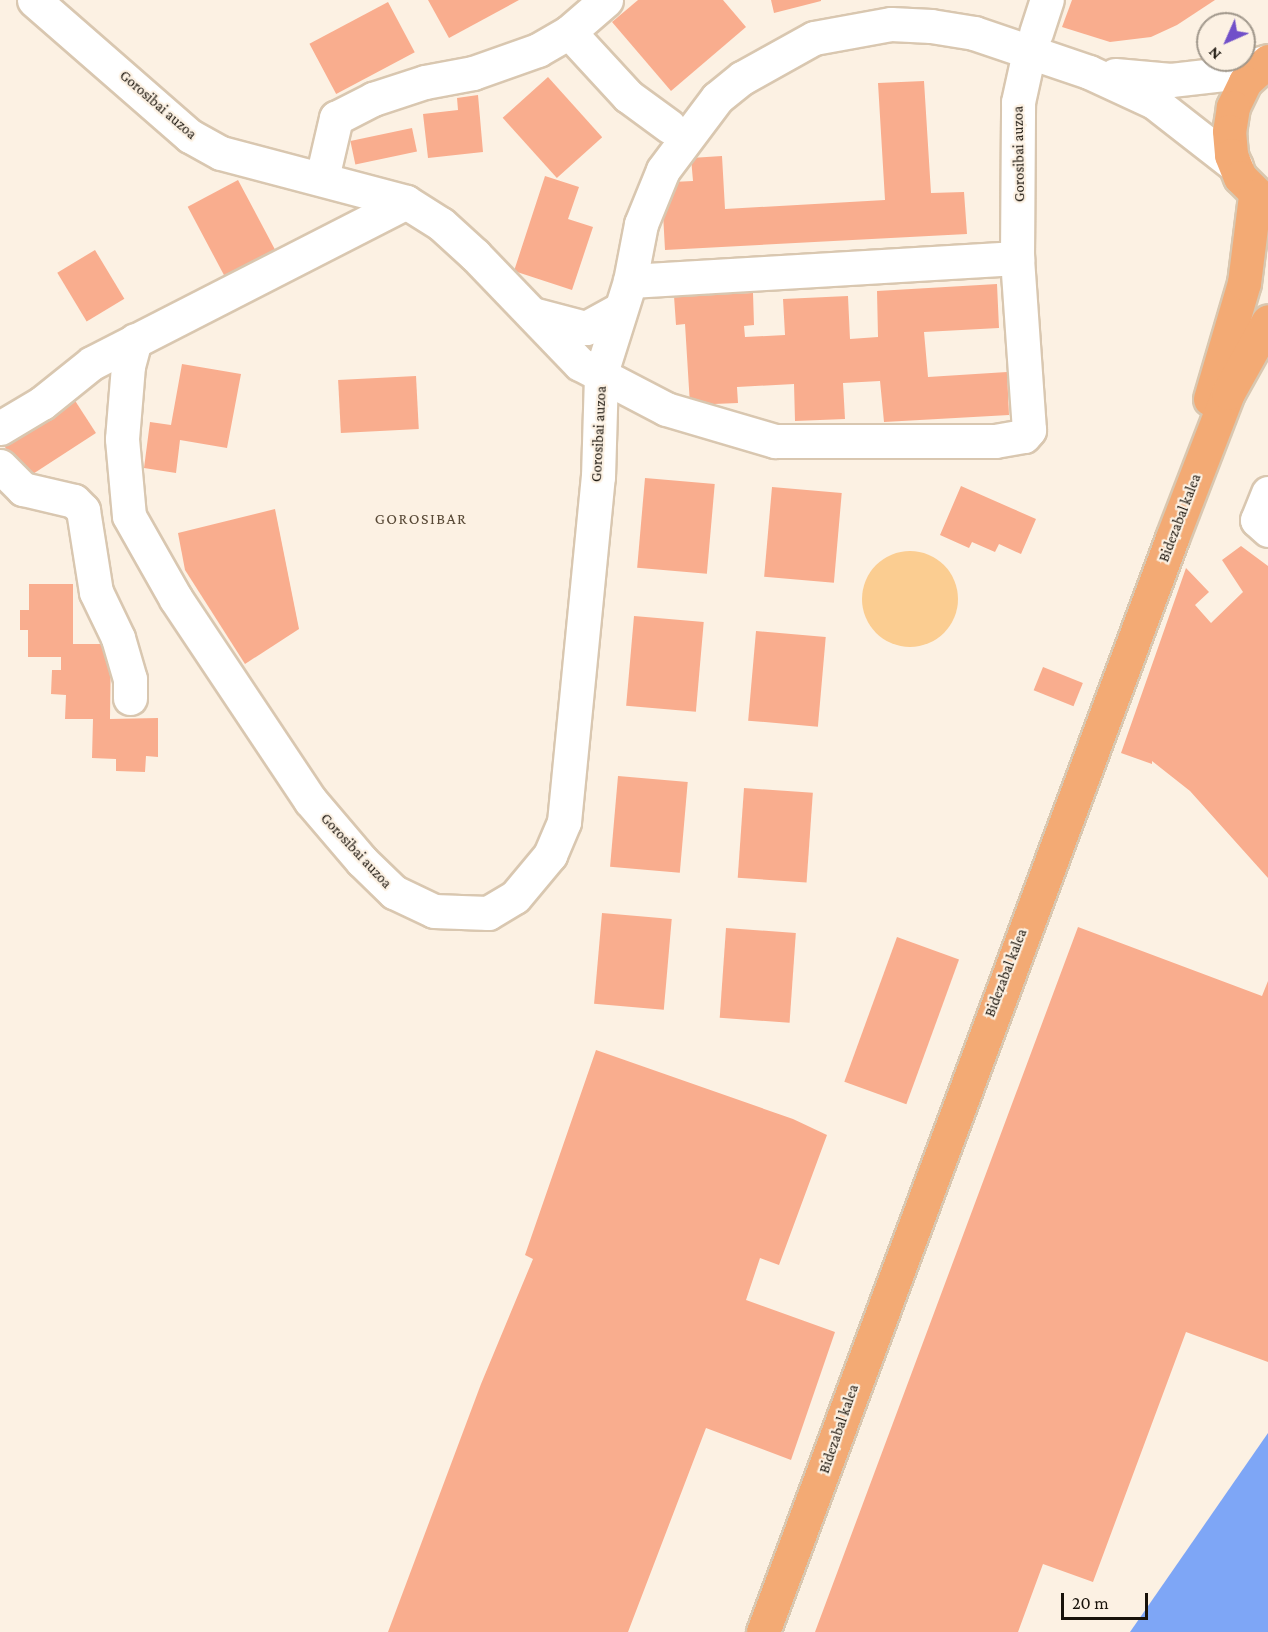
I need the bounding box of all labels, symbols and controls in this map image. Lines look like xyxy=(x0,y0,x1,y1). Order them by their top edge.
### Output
north arrow xyxy=(1196,12,1256,72)
text: N xyxy=(1204,44,1224,64)
street label: Gorosibai auzoa xyxy=(116,67,200,143)
street label: Gorosibai auzoa xyxy=(1009,106,1029,202)
street label: Gorosibai auzoa xyxy=(587,385,611,483)
street label: Bidezabal kalea xyxy=(1155,471,1205,565)
district label: GOROSIBAR xyxy=(375,509,467,529)
street label: Gorosibai auzoa xyxy=(317,810,395,892)
street label: Bidezabal kalea xyxy=(981,926,1031,1020)
street label: Bidezabal kalea xyxy=(815,1382,863,1476)
scale bar xyxy=(1064,1581,1151,1619)
text: 20 m xyxy=(1072,1593,1109,1613)

